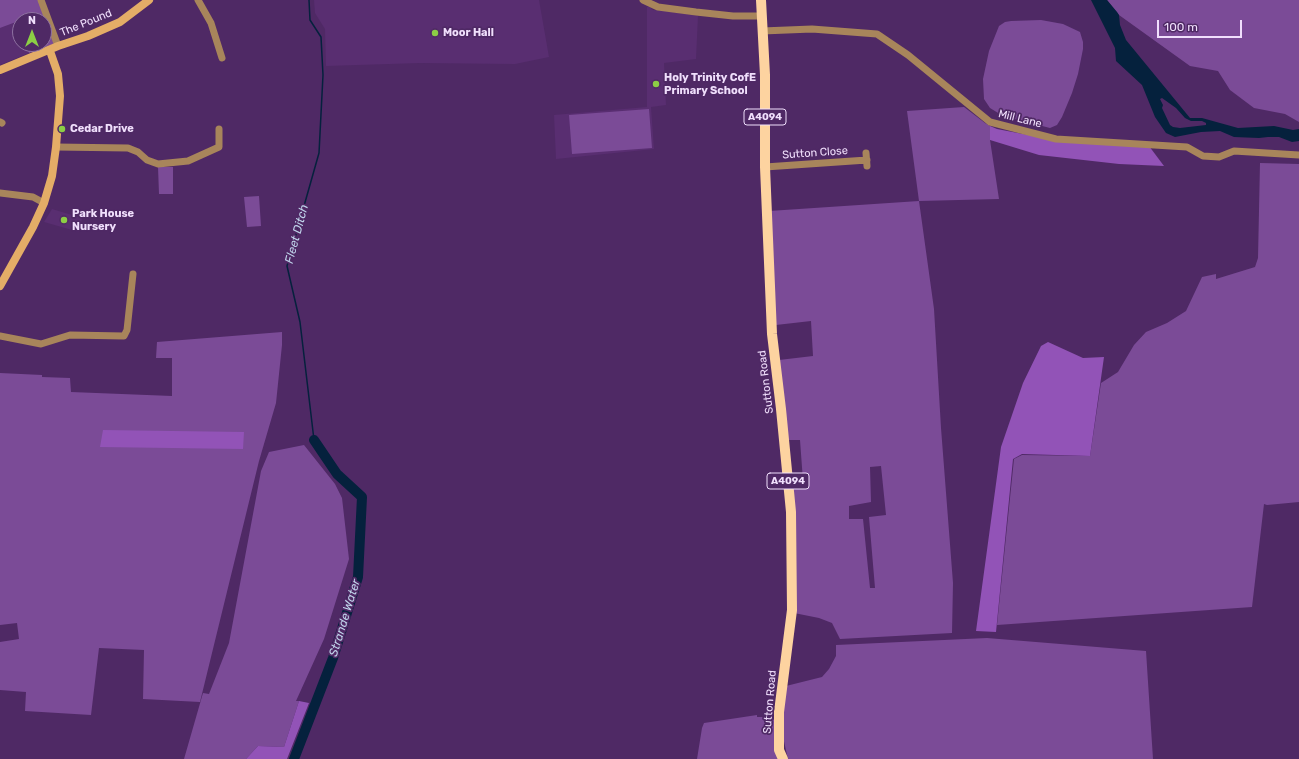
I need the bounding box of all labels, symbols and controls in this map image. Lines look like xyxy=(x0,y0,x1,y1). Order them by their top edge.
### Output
street label: The Pound xyxy=(58,7,114,39)
north arrow xyxy=(12,12,52,52)
scale bar xyxy=(1159,12,1244,38)
text: N xyxy=(28,14,36,27)
text: 100 m xyxy=(1164,20,1198,34)
place label: Moor Hall xyxy=(443,26,494,40)
marker: Moor Hall xyxy=(430,28,440,38)
place label: Holy Trinity CofE Primary School xyxy=(664,71,756,97)
marker: Holy Trinity CofE Primary School xyxy=(651,79,661,89)
street label: Mill Lane xyxy=(997,107,1043,131)
road number: A4094 xyxy=(744,109,786,125)
place label: Cedar Drive xyxy=(70,122,134,136)
marker: Cedar Drive xyxy=(57,124,67,134)
street label: Sutton Close xyxy=(782,144,848,162)
water label: Fleet Ditch xyxy=(282,203,312,265)
place label: Park House Nursery xyxy=(72,207,134,233)
marker: Park House Nursery xyxy=(59,215,69,225)
street label: Sutton Road xyxy=(756,350,776,414)
road number: A4094 xyxy=(767,473,809,489)
water label: Strande Water xyxy=(326,578,364,658)
street label: Sutton Road xyxy=(761,670,779,734)

